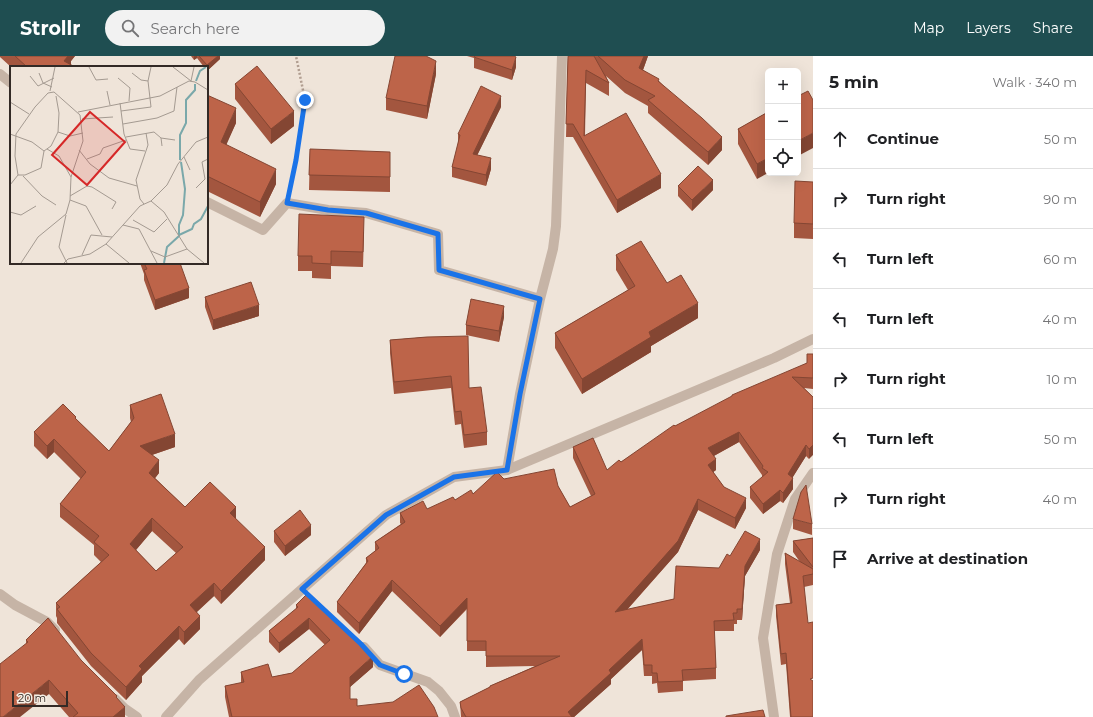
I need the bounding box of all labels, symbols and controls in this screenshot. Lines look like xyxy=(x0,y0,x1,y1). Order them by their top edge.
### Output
search box xyxy=(105,10,385,46)
text: Strollr xyxy=(20,17,81,40)
icon: search xyxy=(119,17,141,39)
text: Search here xyxy=(151,19,240,38)
text: Map xyxy=(913,19,944,37)
text: Layers xyxy=(966,19,1011,37)
text: Share xyxy=(1033,19,1073,37)
inset map xyxy=(10,66,208,264)
map controls xyxy=(765,68,801,176)
button: + xyxy=(765,68,801,104)
text: 5 min xyxy=(829,72,879,92)
text: Walk · 340 m xyxy=(993,74,1077,90)
route end xyxy=(296,91,314,109)
button: − xyxy=(765,104,801,140)
icon: ahead xyxy=(829,128,851,150)
text: Continue xyxy=(867,129,939,148)
text: 50 m xyxy=(1044,131,1077,147)
button: locate xyxy=(765,140,801,176)
icon: right xyxy=(829,188,851,210)
text: Turn right xyxy=(867,189,946,208)
text: 90 m xyxy=(1043,191,1077,207)
icon: left xyxy=(829,248,851,270)
text: Turn left xyxy=(867,249,934,268)
text: 60 m xyxy=(1043,251,1077,267)
icon: left xyxy=(829,308,851,330)
text: Turn left xyxy=(867,309,934,328)
text: 40 m xyxy=(1043,311,1077,327)
icon: right xyxy=(829,368,851,390)
text: Turn right xyxy=(867,369,946,388)
text: 10 m xyxy=(1047,371,1077,387)
icon: left xyxy=(829,428,851,450)
text: Turn left xyxy=(867,429,934,448)
text: 50 m xyxy=(1044,431,1077,447)
icon: right xyxy=(829,488,851,510)
text: Turn right xyxy=(867,489,946,508)
text: 40 m xyxy=(1043,491,1077,507)
icon: arrive xyxy=(829,548,851,570)
text: Arrive at destination xyxy=(867,549,1028,568)
route start xyxy=(395,665,413,683)
scale bar xyxy=(12,689,68,708)
text: 20 m xyxy=(18,691,46,705)

